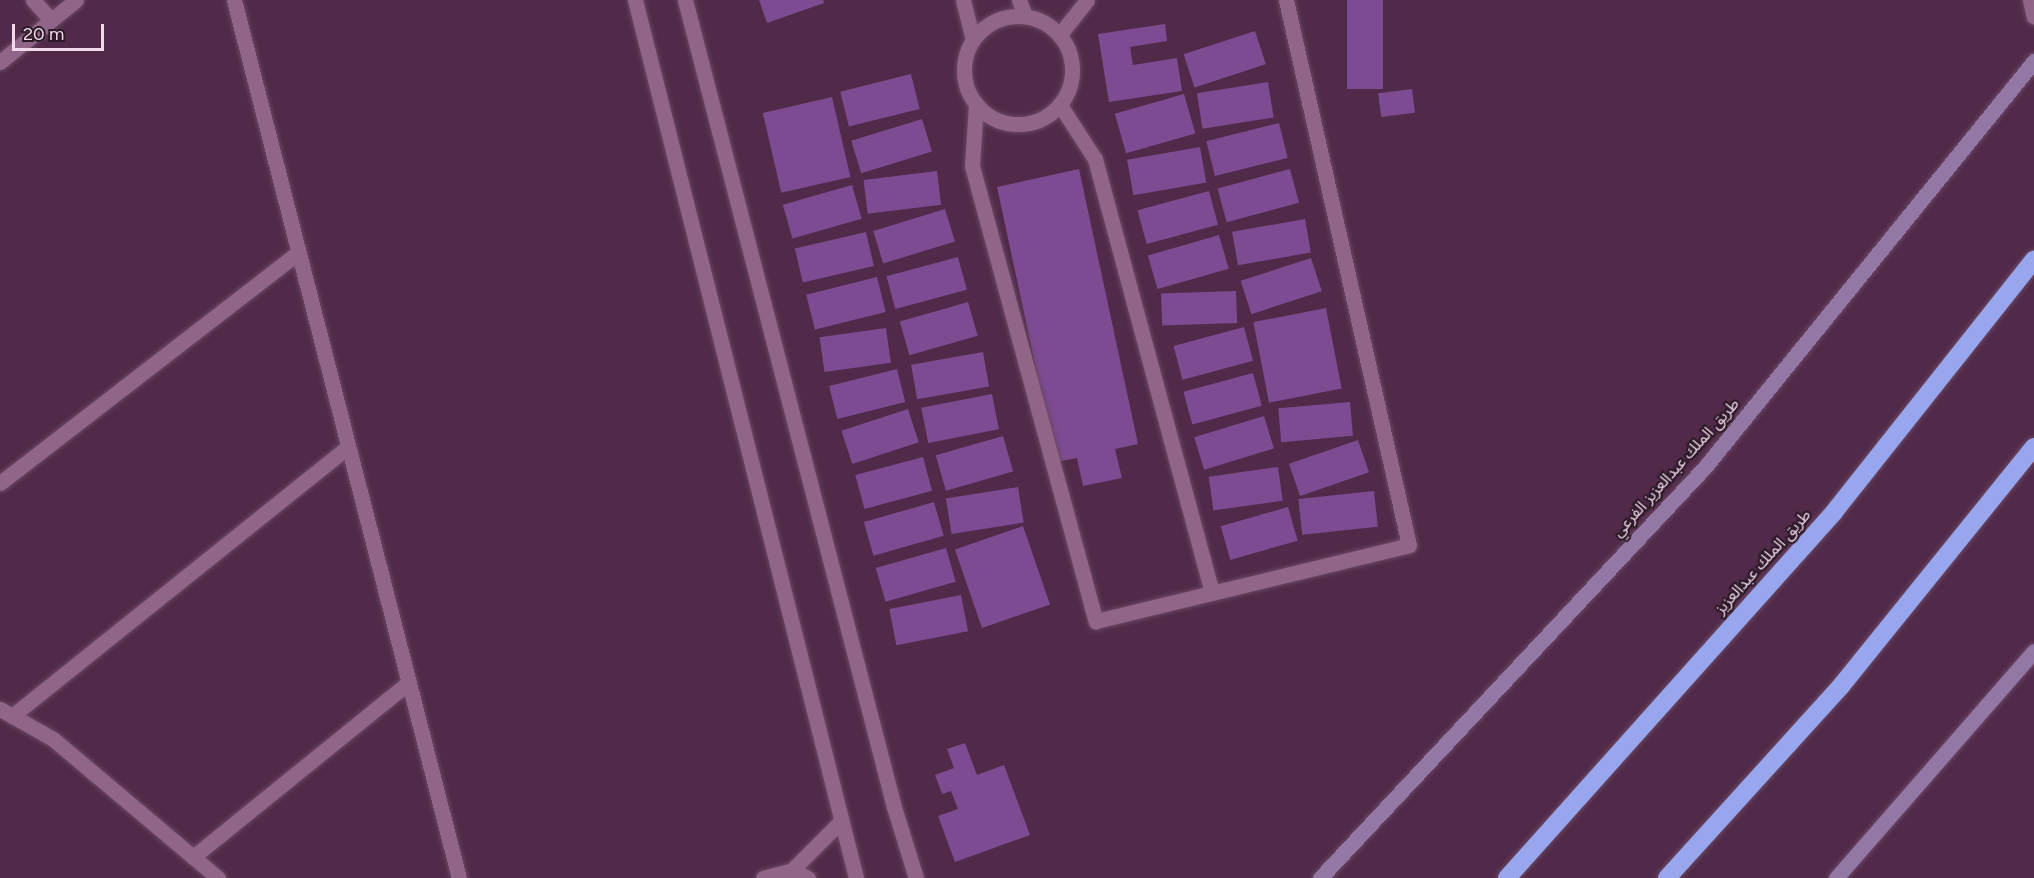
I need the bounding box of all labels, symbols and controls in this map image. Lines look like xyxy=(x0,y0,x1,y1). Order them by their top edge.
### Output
scale bar xyxy=(15,12,106,50)
text: 20 m xyxy=(23,23,64,45)
street label: طريق الملك عبدالعزيز الفرعي xyxy=(1609,395,1743,541)
street label: طريق الملك عبدالعزيز xyxy=(1711,506,1815,618)

